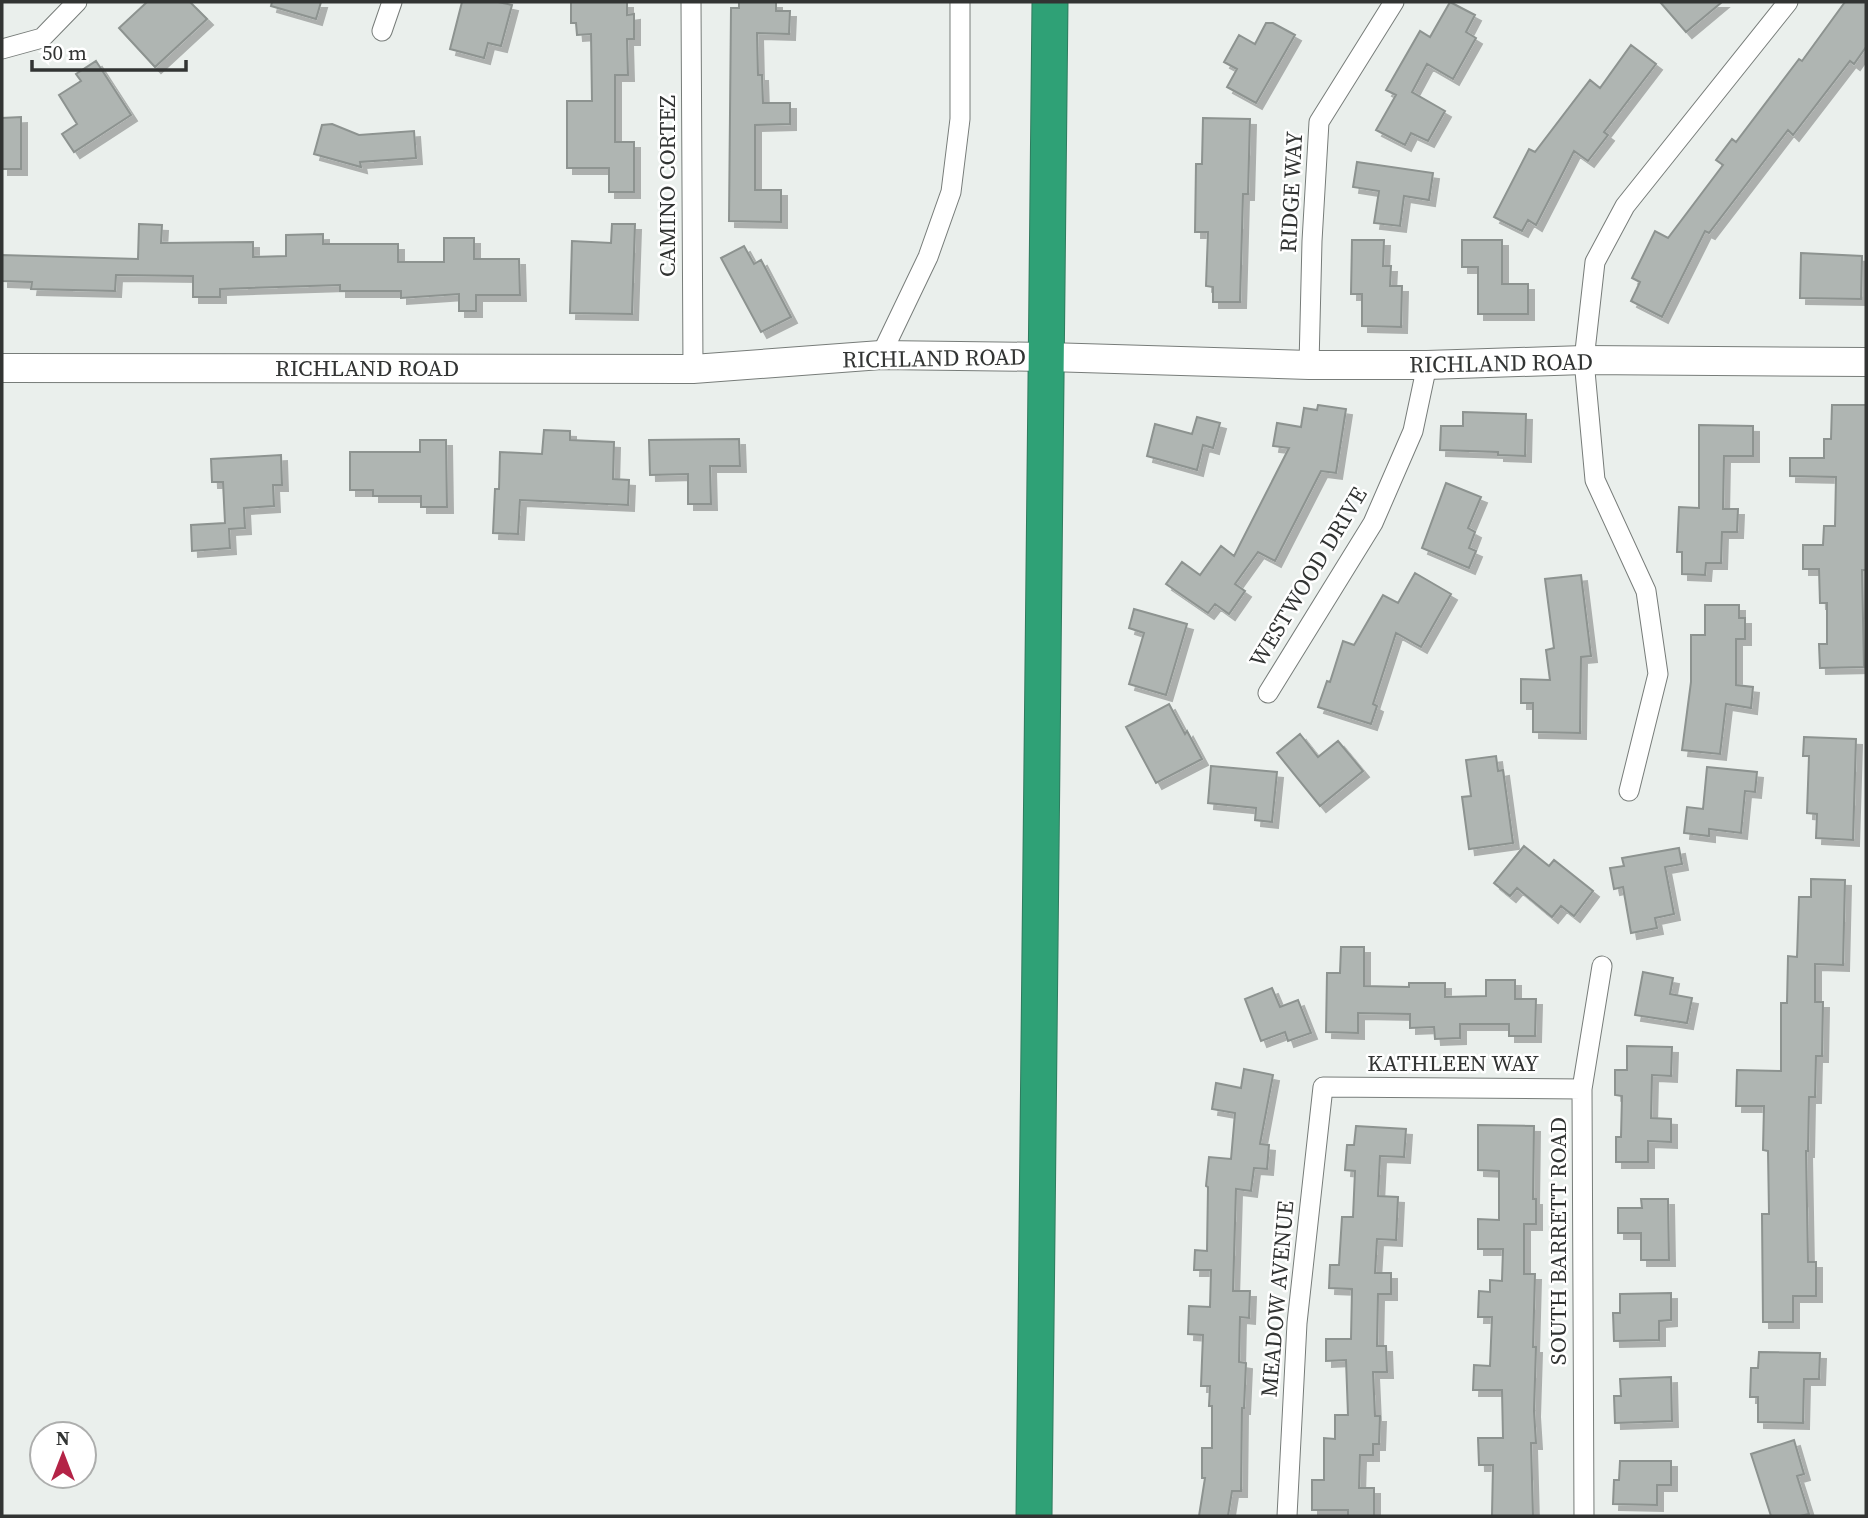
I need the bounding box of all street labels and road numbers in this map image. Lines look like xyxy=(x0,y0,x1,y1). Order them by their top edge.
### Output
street label: CAMINO CORTEZ xyxy=(651,95,683,277)
street label: RIDGE WAY xyxy=(1272,130,1310,253)
street label: RICHLAND ROAD xyxy=(842,340,1026,376)
street label: RICHLAND ROAD xyxy=(1409,345,1593,381)
street label: RICHLAND ROAD xyxy=(275,352,459,384)
street label: WESTWOOD DRIVE xyxy=(1241,481,1375,673)
street label: KATHLEEN WAY xyxy=(1367,1047,1539,1079)
street label: SOUTH BARRETT ROAD xyxy=(1542,1117,1574,1365)
street label: MEADOW AVENUE xyxy=(1252,1199,1302,1399)

